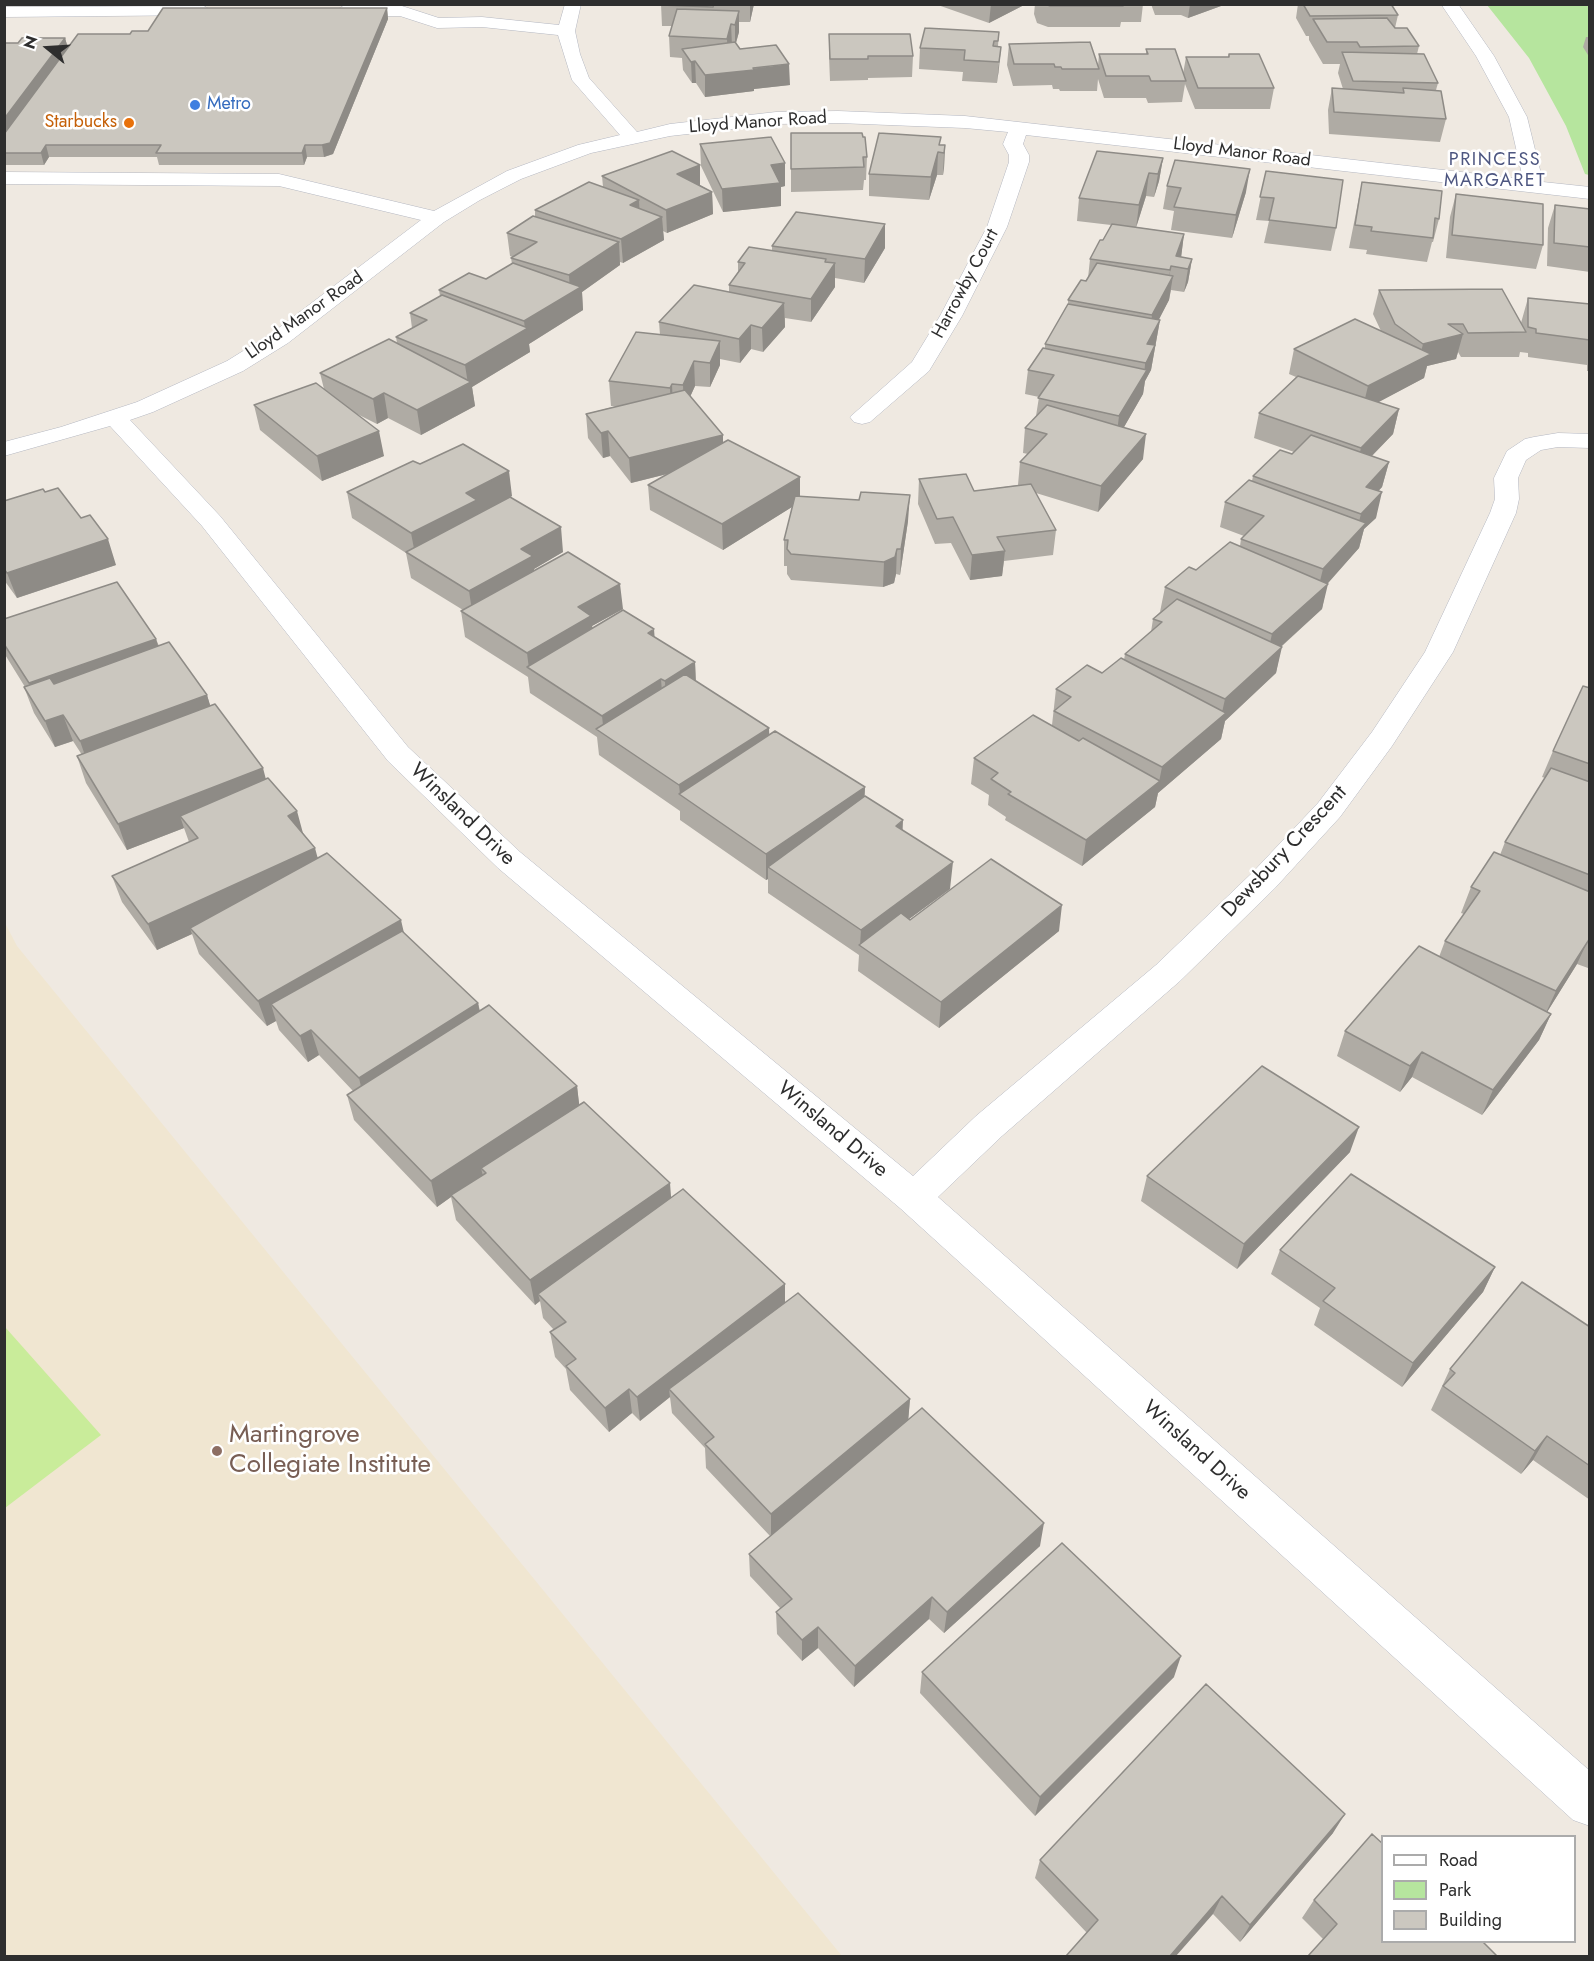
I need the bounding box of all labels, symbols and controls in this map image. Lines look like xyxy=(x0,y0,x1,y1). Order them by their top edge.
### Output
north arrow xyxy=(18,18,78,78)
text: N xyxy=(18,33,43,52)
place label: Metro xyxy=(207,94,251,116)
marker: Metro xyxy=(188,98,202,112)
street label: Lloyd Manor Road xyxy=(688,107,828,139)
place label: Starbucks xyxy=(44,112,117,134)
marker: Starbucks xyxy=(122,116,136,130)
street label: Lloyd Manor Road xyxy=(1172,134,1312,172)
district label: PRINCESS MARGARET xyxy=(1444,150,1546,192)
street label: Harrowby Court xyxy=(928,226,1004,342)
street label: Lloyd Manor Road xyxy=(242,267,368,365)
street label: Winsland Drive xyxy=(404,758,520,872)
street label: Dewsbury Crescent xyxy=(1217,781,1353,923)
street label: Winsland Drive xyxy=(772,1076,892,1184)
street label: Winsland Drive xyxy=(1137,1396,1255,1506)
place label: Martingrove Collegiate Institute xyxy=(229,1420,431,1482)
marker: Martingrove Collegiate Institute xyxy=(210,1444,224,1458)
legend xyxy=(1381,1835,1576,1943)
text: Road xyxy=(1439,1847,1478,1873)
text: Park xyxy=(1439,1877,1471,1903)
text: Building xyxy=(1439,1907,1502,1933)

